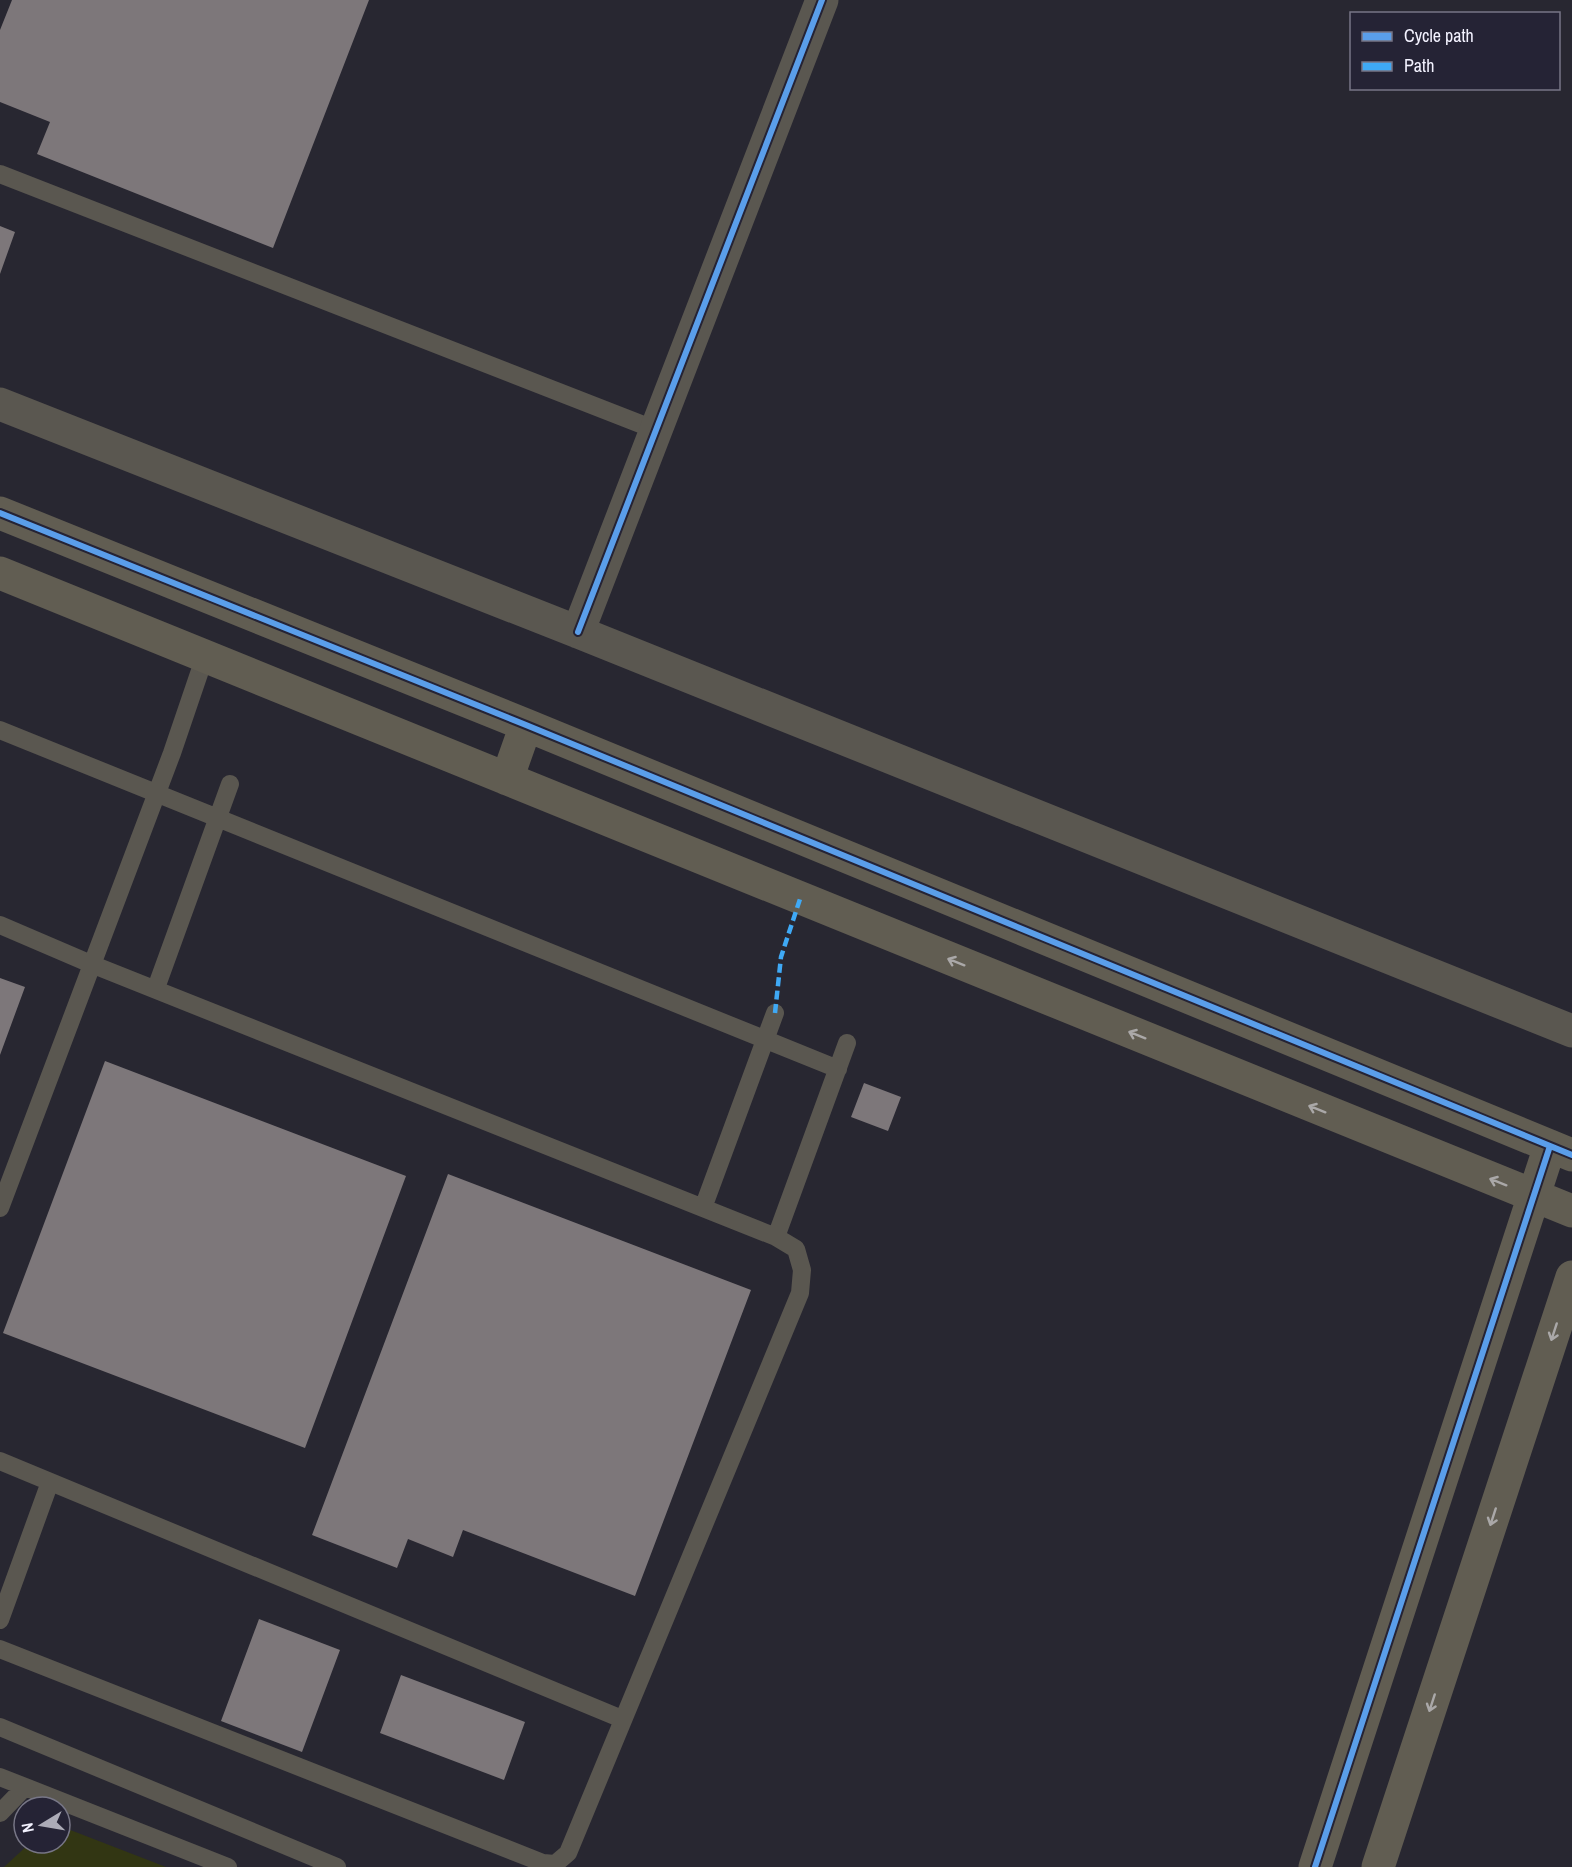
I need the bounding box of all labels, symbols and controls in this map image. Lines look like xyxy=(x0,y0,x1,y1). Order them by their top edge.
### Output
legend xyxy=(1350,12,1560,90)
text: Cycle path xyxy=(1404,23,1474,48)
text: Path xyxy=(1404,53,1434,78)
one-way arrow xyxy=(947,956,966,967)
one-way arrow xyxy=(1128,1029,1146,1040)
one-way arrow xyxy=(1309,1103,1327,1114)
one-way arrow xyxy=(1489,1176,1508,1187)
one-way arrow xyxy=(1547,1322,1558,1341)
one-way arrow xyxy=(1487,1507,1498,1526)
one-way arrow xyxy=(1426,1693,1437,1712)
north arrow xyxy=(12,1795,72,1855)
text: N xyxy=(16,1821,39,1835)

